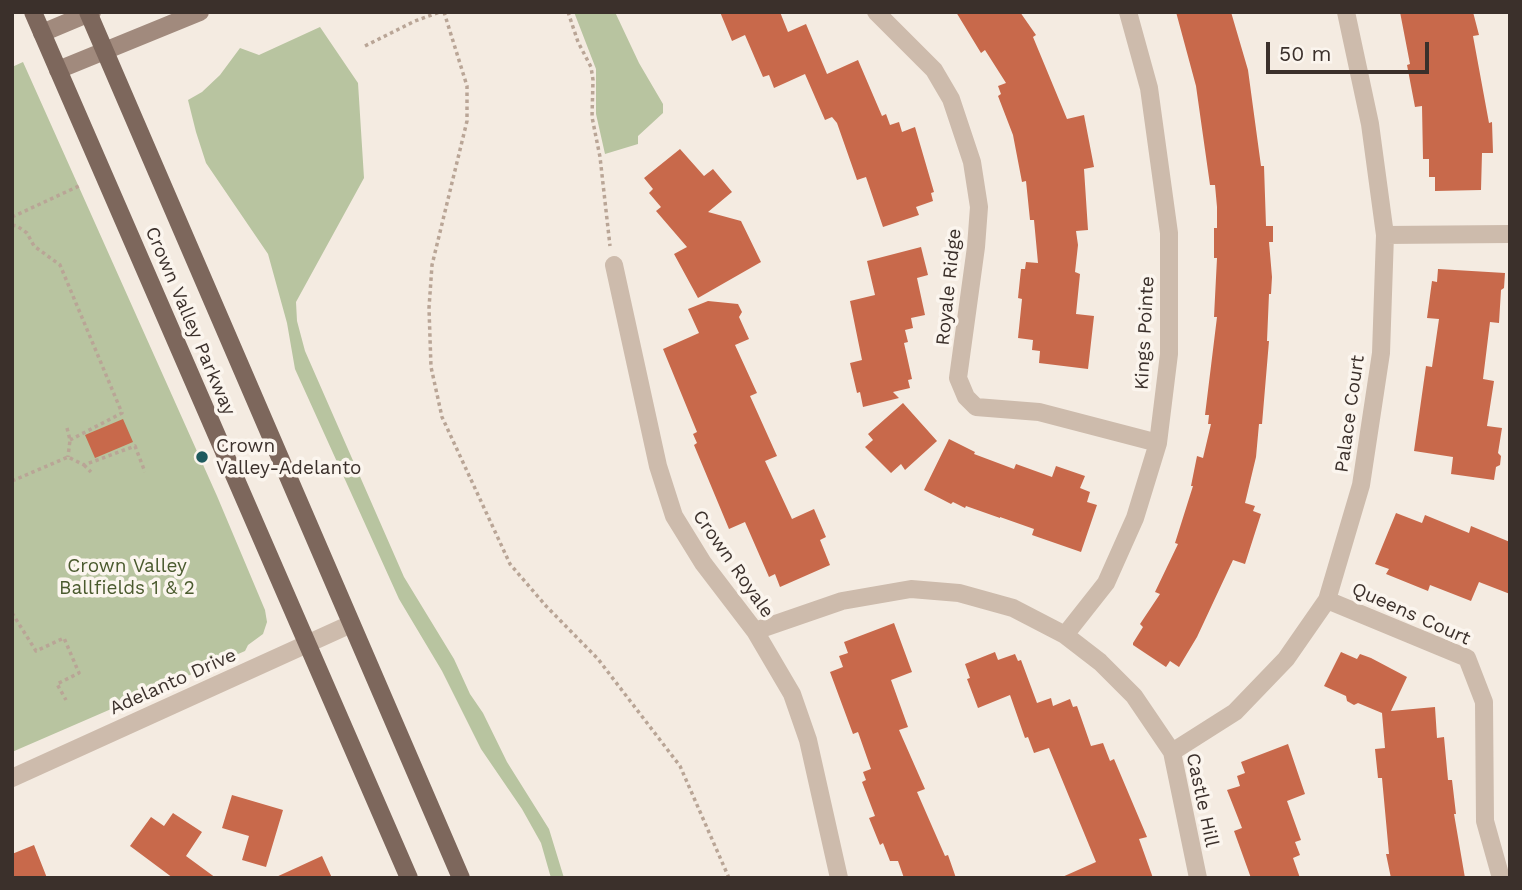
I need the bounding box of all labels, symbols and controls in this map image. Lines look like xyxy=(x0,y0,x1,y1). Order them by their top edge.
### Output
scale bar xyxy=(1270,28,1433,72)
text: 50 m xyxy=(1279,41,1331,66)
street label: Crown Valley Parkway xyxy=(140,223,240,419)
street label: Royale Ridge xyxy=(932,227,966,347)
street label: Kings Pointe xyxy=(1131,275,1159,391)
street label: Palace Court xyxy=(1330,354,1370,474)
place label: Crown Valley-Adelanto xyxy=(216,435,362,479)
marker: Crown Valley-Adelanto xyxy=(194,449,210,465)
street label: Crown Royale xyxy=(687,506,779,622)
park label: Crown Valley Ballfields 1 & 2 xyxy=(59,555,195,599)
street label: Queens Court xyxy=(1348,578,1474,650)
street label: Adelanto Drive xyxy=(106,644,240,720)
street label: Castle Hill xyxy=(1181,751,1223,849)

